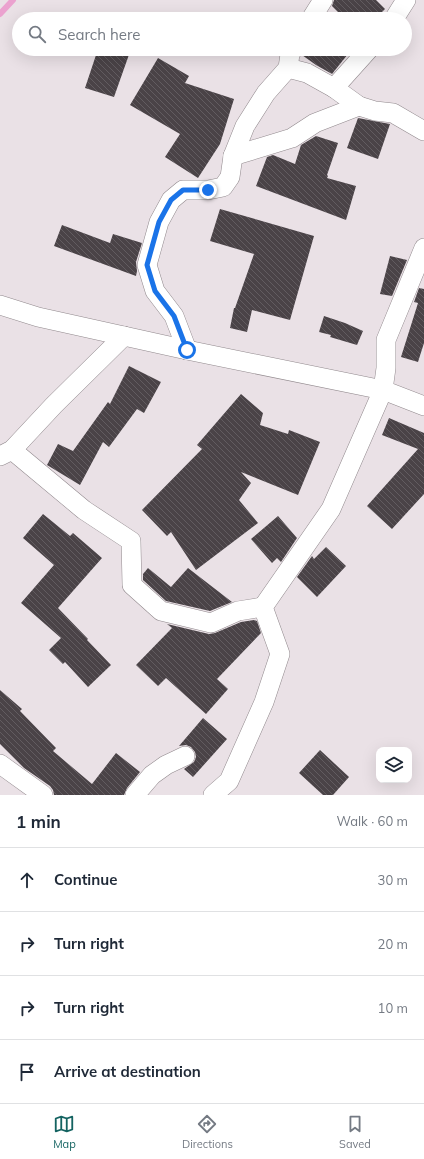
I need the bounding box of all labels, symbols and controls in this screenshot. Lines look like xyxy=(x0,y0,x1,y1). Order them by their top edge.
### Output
search box xyxy=(12,12,412,56)
icon: search xyxy=(26,23,48,45)
text: Search here xyxy=(58,25,140,44)
route end xyxy=(199,181,217,199)
route start xyxy=(178,341,196,359)
map controls xyxy=(376,747,412,783)
button: layers xyxy=(376,747,412,783)
text: 1 min xyxy=(16,811,61,832)
text: Walk · 60 m xyxy=(337,813,408,829)
icon: ahead xyxy=(16,869,38,891)
text: Continue xyxy=(54,870,117,889)
text: 30 m xyxy=(378,872,408,888)
icon: right xyxy=(16,933,38,955)
text: Turn right xyxy=(54,934,124,953)
text: 20 m xyxy=(378,936,408,952)
icon: right xyxy=(16,997,38,1019)
text: Turn right xyxy=(54,998,124,1017)
text: 10 m xyxy=(378,1000,408,1016)
icon: arrive xyxy=(16,1061,38,1083)
text: Arrive at destination xyxy=(54,1062,201,1081)
tab: Map xyxy=(53,1113,76,1151)
tab: Directions xyxy=(182,1113,233,1151)
tab: Saved xyxy=(339,1113,371,1151)

